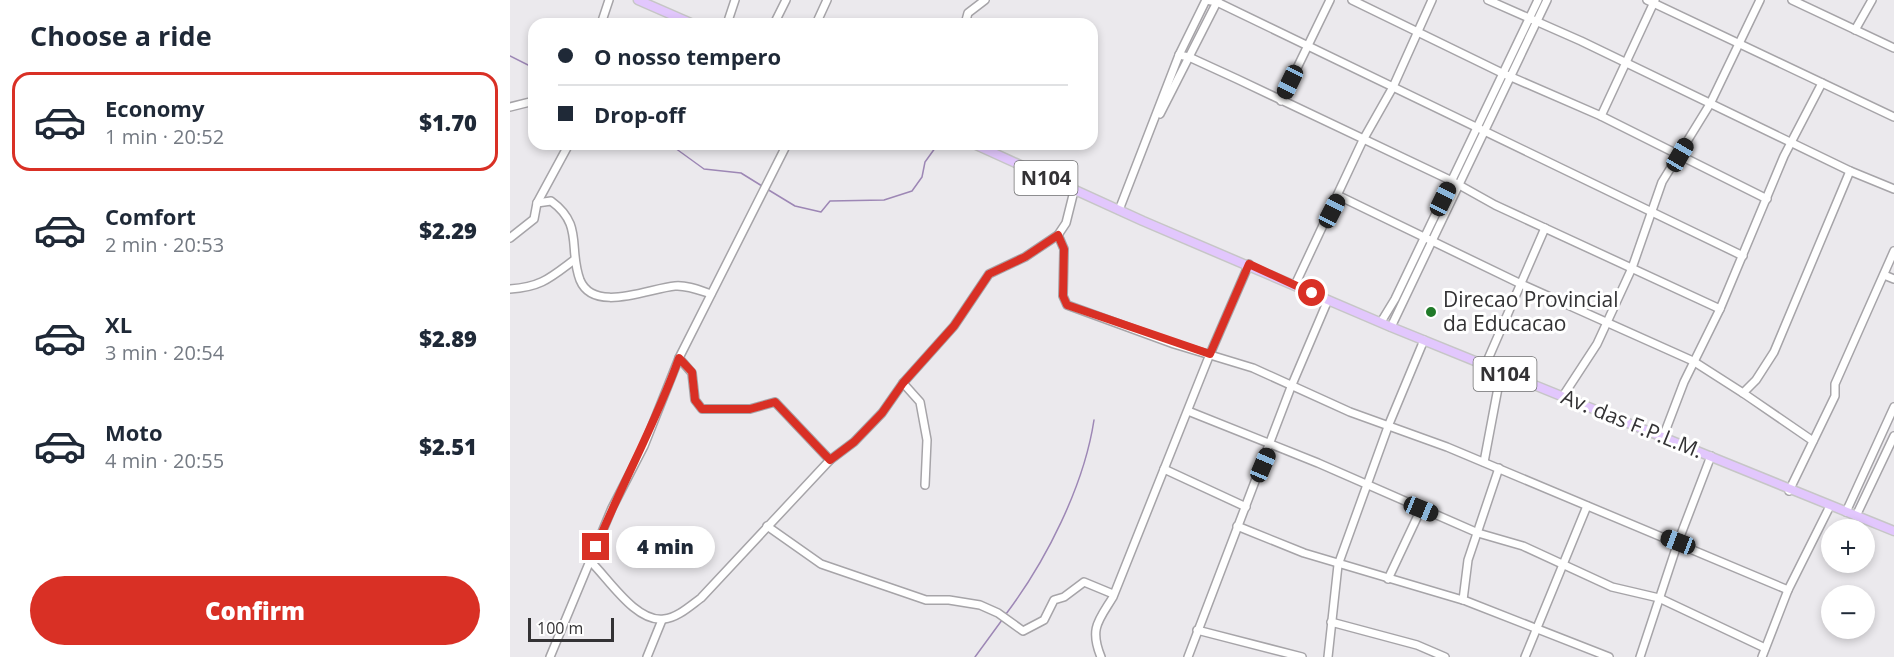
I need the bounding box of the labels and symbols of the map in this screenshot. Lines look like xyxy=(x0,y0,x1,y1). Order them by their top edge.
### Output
car xyxy=(1274,62,1306,102)
car xyxy=(1663,135,1697,175)
road number: N104 xyxy=(1014,161,1078,195)
car xyxy=(1427,179,1459,219)
car xyxy=(1316,191,1348,231)
route start xyxy=(1298,279,1325,306)
place label: Direcao Provincial da Educacao xyxy=(1443,285,1619,337)
marker: Direcao Provincial da Educacao xyxy=(1424,305,1438,319)
road number: N104 xyxy=(1474,357,1536,391)
street label: Av. das F.P.L.M. xyxy=(1558,382,1707,464)
car xyxy=(1248,445,1278,485)
car xyxy=(1401,494,1441,524)
callout: 4 min xyxy=(617,526,716,568)
car xyxy=(1658,527,1698,557)
route end xyxy=(582,533,609,560)
scale bar xyxy=(528,615,614,642)

